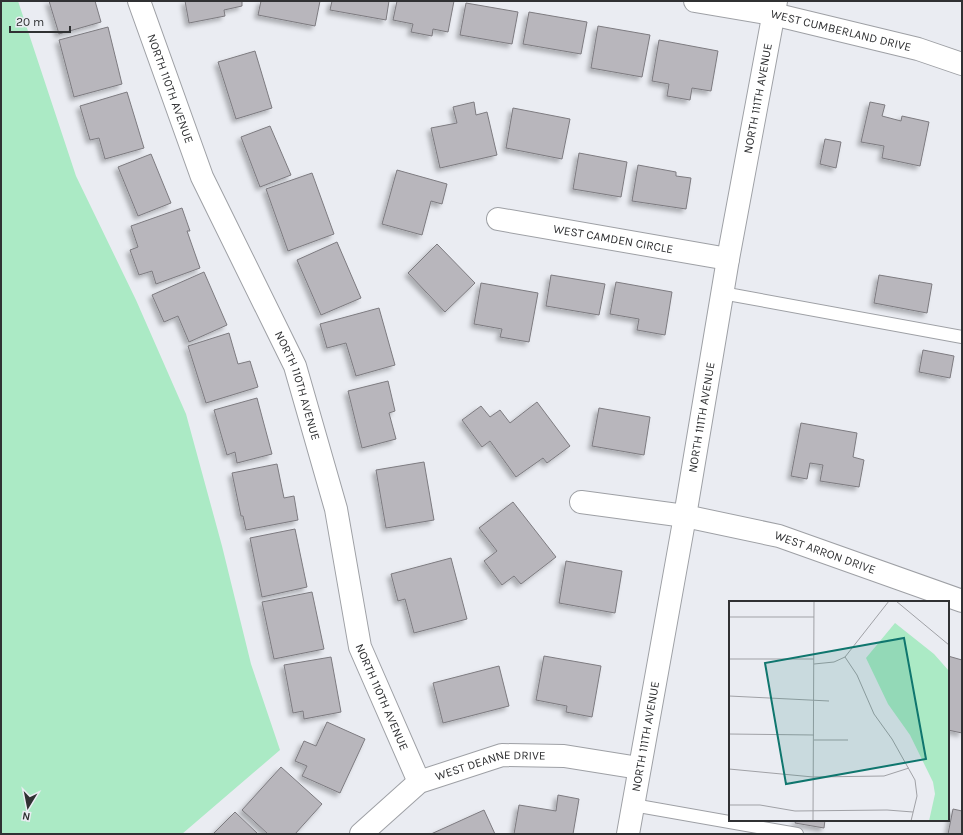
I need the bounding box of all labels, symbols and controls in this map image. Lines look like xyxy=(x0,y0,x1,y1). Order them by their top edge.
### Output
street label: WEST CUMBERLAND DRIVE xyxy=(769,7,913,54)
scale bar xyxy=(10,8,70,34)
text: 20 m xyxy=(16,15,44,29)
street label: NORTH 110TH AVENUE xyxy=(144,32,196,145)
street label: NORTH 111TH AVENUE xyxy=(741,42,775,155)
street label: WEST CAMDEN CIRCLE xyxy=(552,222,674,256)
street label: NORTH 110TH AVENUE xyxy=(272,329,323,442)
street label: NORTH 111TH AVENUE xyxy=(685,361,718,474)
street label: WEST ARRON DRIVE xyxy=(773,528,878,577)
inset map xyxy=(729,601,949,821)
street label: NORTH 110TH AVENUE xyxy=(352,641,411,753)
street label: NORTH 111TH AVENUE xyxy=(629,680,662,793)
street label: WEST DEANNE DRIVE xyxy=(433,748,546,783)
north arrow xyxy=(8,787,48,827)
text: N xyxy=(21,809,31,823)

